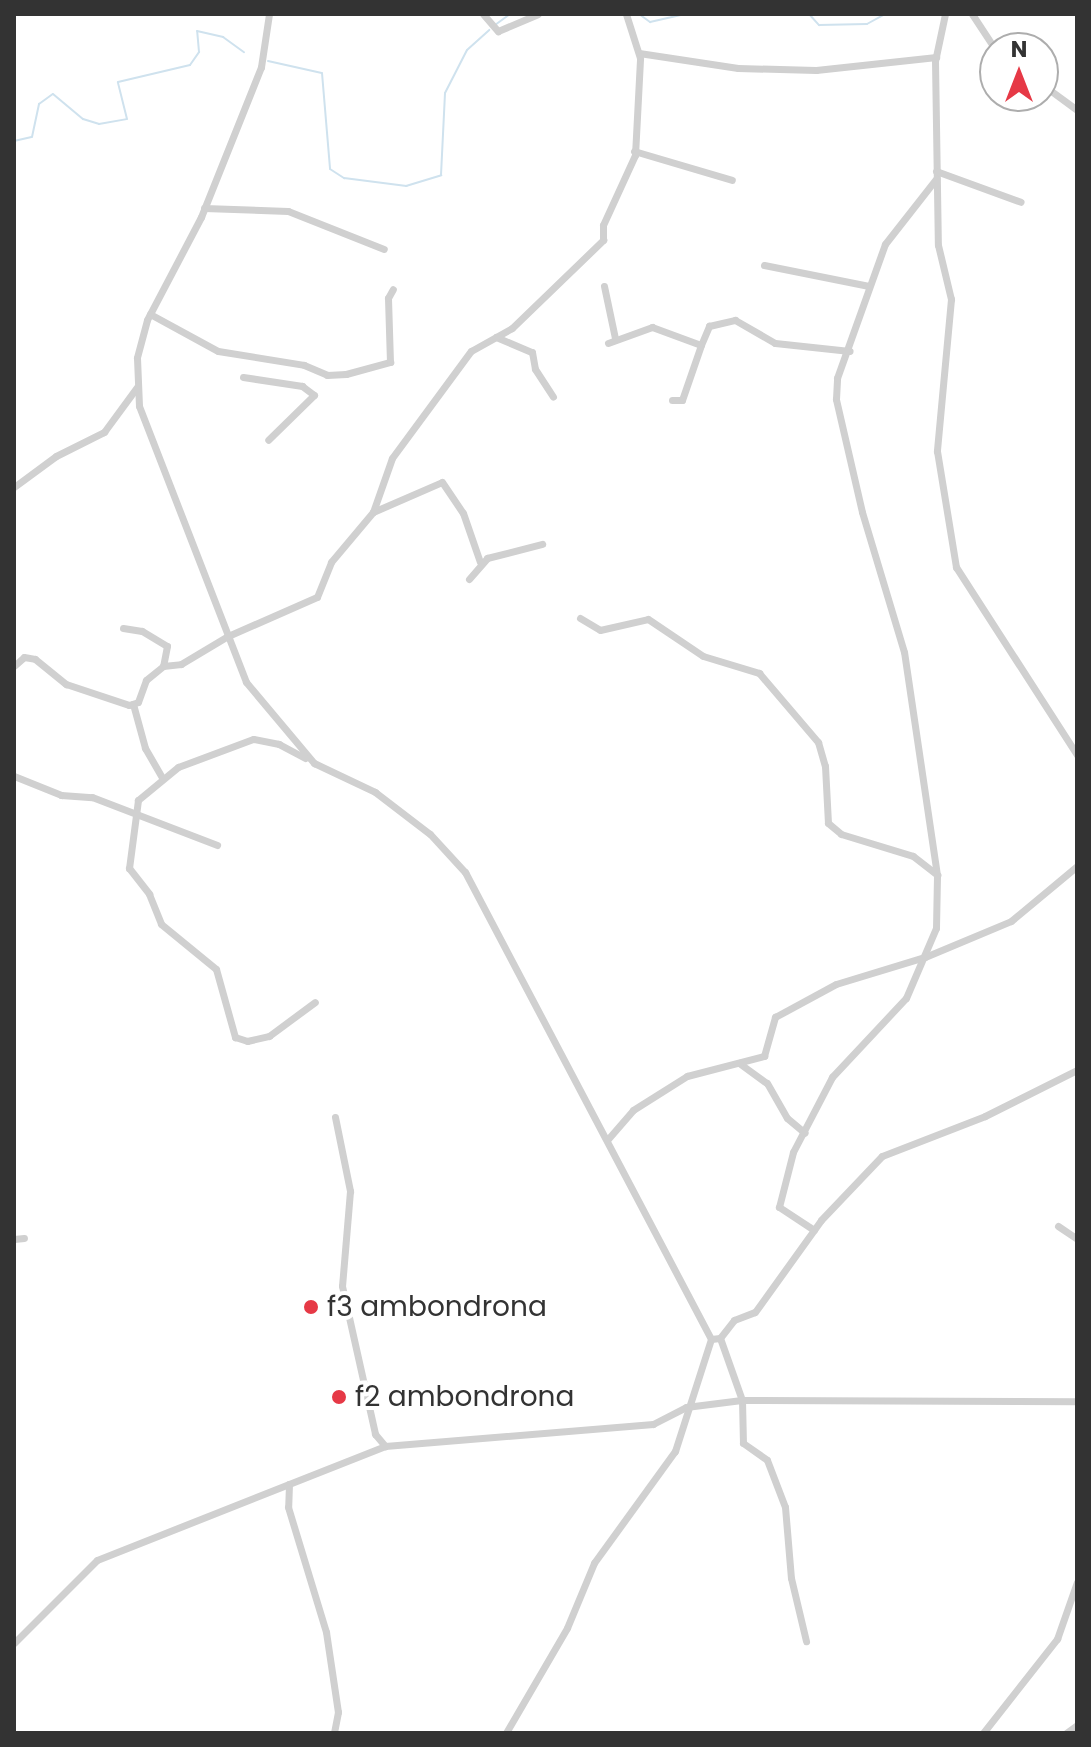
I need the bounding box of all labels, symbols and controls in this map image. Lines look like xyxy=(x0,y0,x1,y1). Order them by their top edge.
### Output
north arrow xyxy=(979,32,1059,112)
text: N xyxy=(1011,34,1027,65)
place label: f3 ambondrona xyxy=(327,1290,547,1324)
marker: f3 ambondrona xyxy=(302,1298,320,1316)
place label: f2 ambondrona xyxy=(355,1380,574,1414)
marker: f2 ambondrona xyxy=(330,1388,348,1406)

